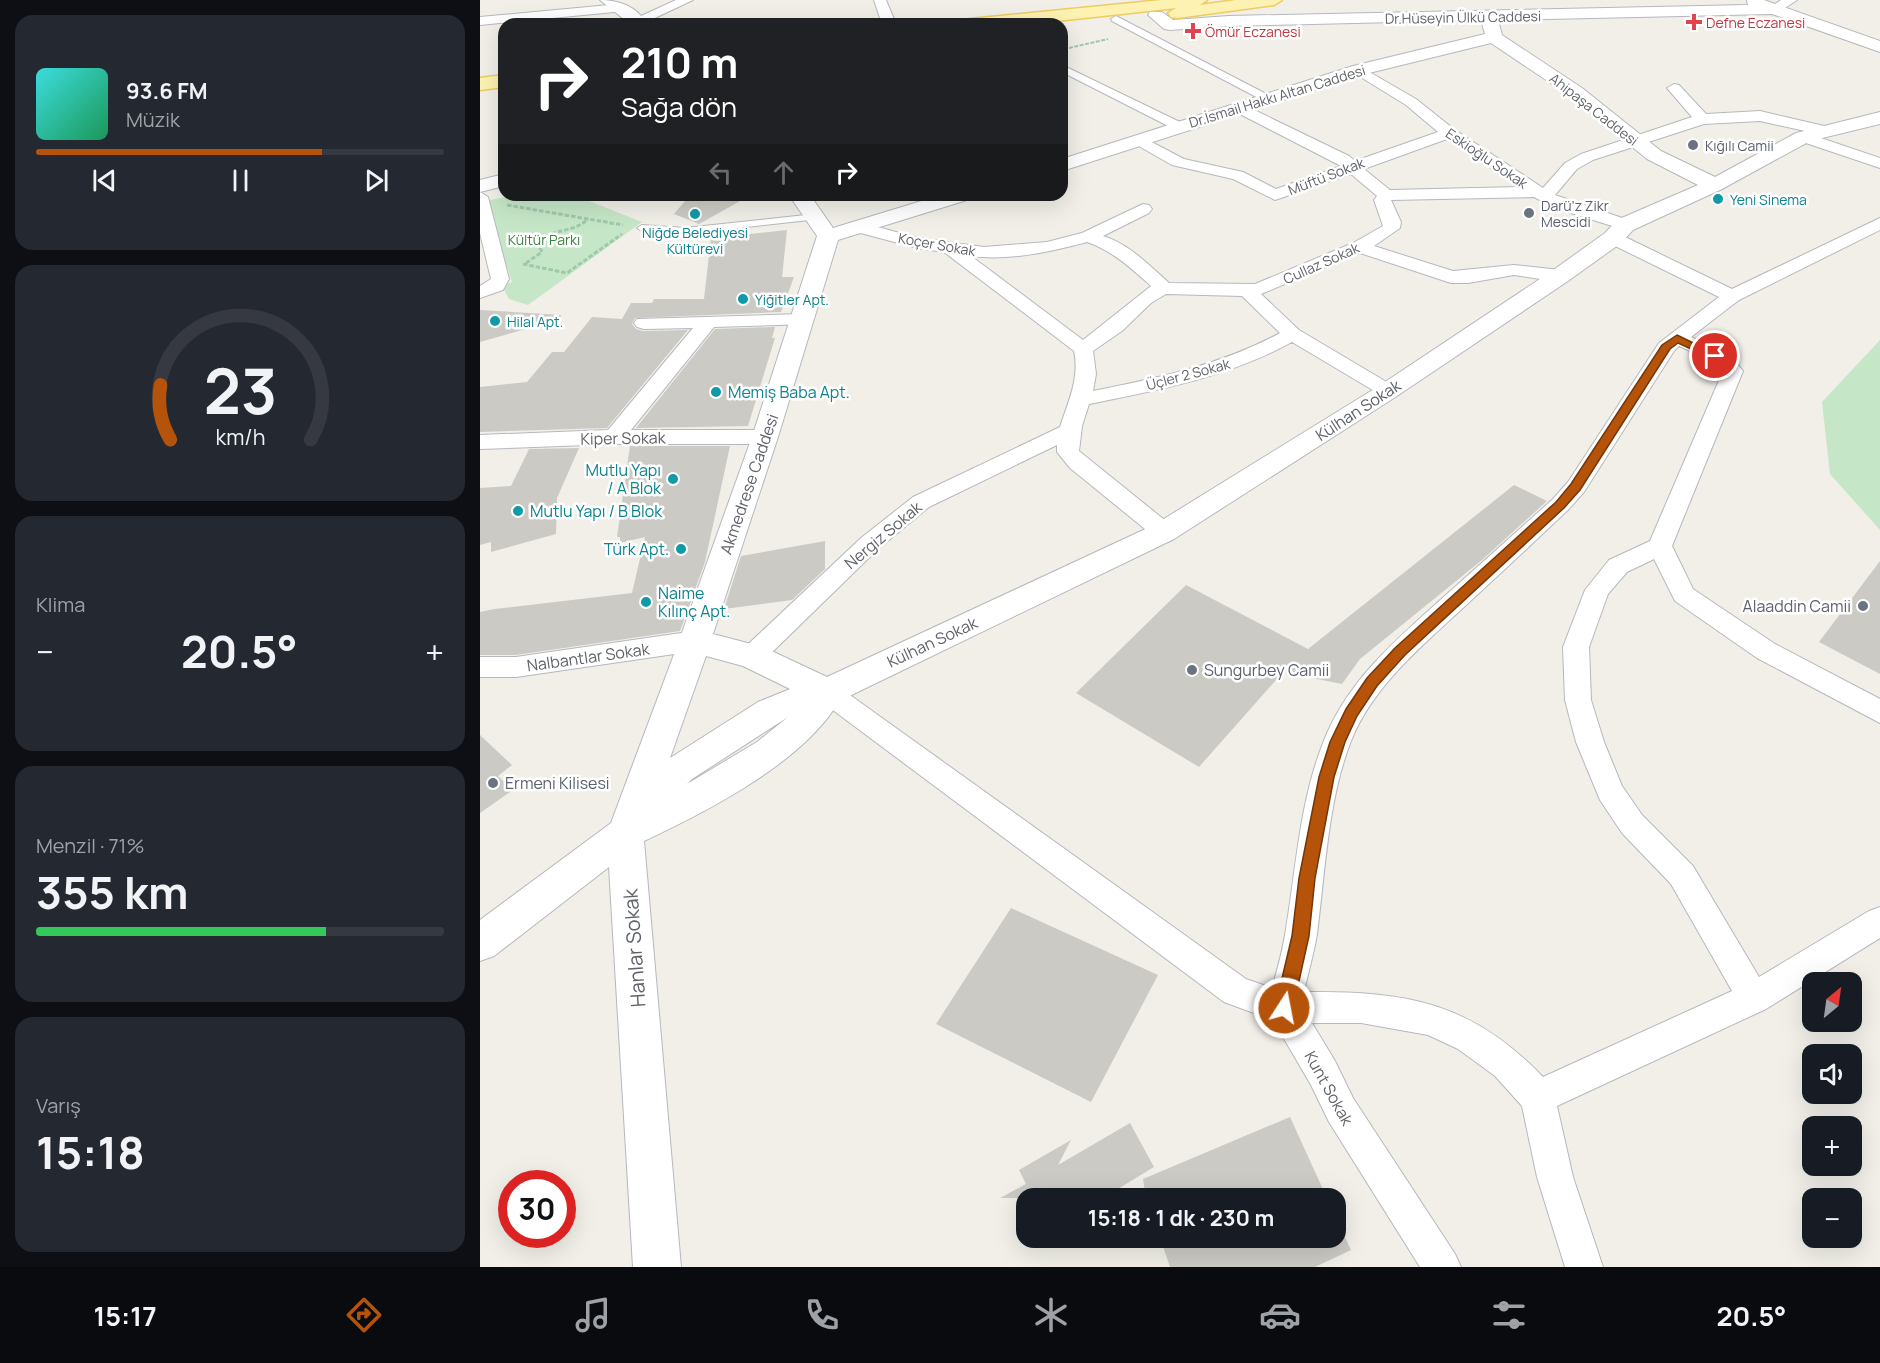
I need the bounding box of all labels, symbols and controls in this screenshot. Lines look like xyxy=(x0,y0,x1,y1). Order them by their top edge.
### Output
street label: Dr.Hüseyin Ülkü Caddesi xyxy=(1385,6,1541,28)
place label: Defne Eczanesi xyxy=(1706,13,1805,32)
marker: Defne Eczanesi xyxy=(1687,15,1701,29)
place label: Ömür Eczanesi xyxy=(1205,22,1301,41)
marker: Ömür Eczanesi xyxy=(1186,24,1200,38)
text: 210 m xyxy=(621,33,738,91)
icon: right xyxy=(522,42,600,120)
street label: Dr.İsmail Hakkı Altan Caddesi xyxy=(1186,60,1368,132)
street label: Ahipaşa Caddesi xyxy=(1546,68,1642,150)
text: 93.6 FM xyxy=(126,76,208,106)
text: Sağa dön xyxy=(621,88,737,125)
text: Müzik xyxy=(126,106,180,133)
street label: Eskioğlu Sokak xyxy=(1442,124,1533,193)
place label: Kığılı Camii xyxy=(1705,136,1774,155)
marker: Kığılı Camii xyxy=(1686,138,1700,152)
street label: Müftü Sokak xyxy=(1285,152,1368,199)
icon: left xyxy=(704,156,737,189)
icon: ahead xyxy=(767,156,800,189)
icon: right xyxy=(830,156,863,189)
icon: previous xyxy=(88,164,121,197)
icon: pause xyxy=(224,164,257,197)
icon: next xyxy=(360,164,393,197)
place label: Yeni Sinema xyxy=(1730,190,1807,209)
marker: Yeni Sinema xyxy=(1711,192,1725,206)
place label: Darü’z Zikr Mescidi xyxy=(1541,196,1609,231)
marker: Darü’z Zikr Mescidi xyxy=(1522,206,1536,220)
marker: Niğde Belediyesi Kültürevi xyxy=(688,207,702,221)
place label: Niğde Belediyesi Kültürevi xyxy=(642,223,748,258)
street label: Koçer Sokak xyxy=(897,228,978,260)
park label: Kültür Parkı xyxy=(508,230,580,249)
street label: Cullaz Sokak xyxy=(1280,237,1363,288)
place label: Yiğitler Apt. xyxy=(755,290,829,309)
marker: Yiğitler Apt. xyxy=(736,292,750,306)
place label: Hilal Apt. xyxy=(507,312,563,331)
marker: Hilal Apt. xyxy=(488,314,502,328)
pin xyxy=(1689,330,1740,381)
icon: arrive xyxy=(1698,339,1731,372)
text: 23 xyxy=(203,347,277,433)
street label: Üçler 2 Sokak xyxy=(1144,353,1233,394)
street label: Külhan Sokak xyxy=(1311,374,1406,446)
place label: Memiş Baba Apt. xyxy=(728,381,850,403)
marker: Memiş Baba Apt. xyxy=(709,385,723,399)
street label: Akmedrese Caddesi xyxy=(715,411,783,557)
text: km/h xyxy=(215,423,265,452)
street label: Kiper Sokak xyxy=(580,426,667,450)
place label: Mutlu Yapı / A Blok xyxy=(585,459,662,499)
marker: Mutlu Yapı / A Blok xyxy=(666,472,680,486)
street label: Nergiz Sokak xyxy=(840,495,927,574)
place label: Mutlu Yapı / B Blok xyxy=(530,500,663,522)
marker: Mutlu Yapı / B Blok xyxy=(511,504,525,518)
place label: Türk Apt. xyxy=(604,538,669,560)
marker: Türk Apt. xyxy=(674,542,688,556)
place label: Naime Kılınç Apt. xyxy=(658,582,730,622)
text: Klima xyxy=(36,591,85,618)
marker: Naime Kılınç Apt. xyxy=(639,595,653,609)
place label: Alaaddin Camii xyxy=(1743,595,1851,617)
marker: Alaaddin Camii xyxy=(1856,599,1870,613)
street label: Külhan Sokak xyxy=(883,611,982,673)
text: 20.5° xyxy=(181,620,298,682)
text: − xyxy=(36,629,54,674)
text: + xyxy=(425,629,444,674)
street label: Nalbantlar Sokak xyxy=(525,637,652,676)
place label: Sungurbey Camii xyxy=(1204,659,1329,681)
marker: Sungurbey Camii xyxy=(1185,663,1199,677)
place label: Ermeni Kilisesi xyxy=(505,772,610,794)
marker: Ermeni Kilisesi xyxy=(486,776,500,790)
text: Menzil · 71% xyxy=(36,832,144,859)
text: 355 km xyxy=(36,861,189,923)
street label: Hanlar Sokak xyxy=(616,887,652,1008)
north arrow xyxy=(1802,972,1862,1032)
map controls xyxy=(1802,972,1862,1248)
position arrow xyxy=(1252,976,1316,1040)
button: sound xyxy=(1802,1044,1862,1104)
street label: Kunt Sokak xyxy=(1300,1047,1359,1130)
text: Varış xyxy=(36,1092,81,1119)
button: + xyxy=(1802,1116,1862,1176)
text: 15:18 xyxy=(36,1121,145,1183)
speed limit sign: 30 xyxy=(498,1170,576,1248)
button: − xyxy=(1802,1188,1862,1248)
text: 15:18 · 1 dk · 230 m xyxy=(1088,1203,1274,1233)
icon: directions xyxy=(343,1294,385,1336)
icon: music xyxy=(572,1294,614,1336)
icon: phone xyxy=(801,1294,843,1336)
icon: climate xyxy=(1030,1294,1072,1336)
icon: car xyxy=(1259,1294,1301,1336)
icon: filters xyxy=(1488,1294,1530,1336)
text: 15:17 xyxy=(93,1297,157,1334)
text: 20.5° xyxy=(1716,1297,1786,1334)

